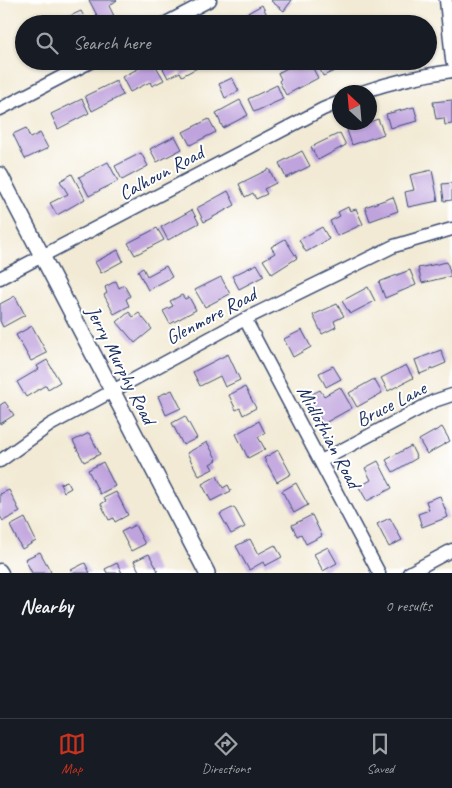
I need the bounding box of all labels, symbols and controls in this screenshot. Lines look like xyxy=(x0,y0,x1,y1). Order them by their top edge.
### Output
search box xyxy=(15,15,437,70)
icon: search xyxy=(33,29,61,57)
text: Search here xyxy=(73,31,150,55)
north arrow xyxy=(332,85,377,130)
street label: Calhoun Road xyxy=(114,139,210,206)
street label: Glenmore Road xyxy=(161,280,263,350)
street label: Jerry Murphy Road xyxy=(80,301,163,431)
street label: Bruce Lane xyxy=(352,375,432,432)
street label: Midlothian Road xyxy=(292,381,368,495)
text: Nearby xyxy=(20,593,73,619)
text: 0 results xyxy=(385,596,432,616)
tab: Map xyxy=(58,730,86,777)
tab: Directions xyxy=(202,730,250,777)
tab: Saved xyxy=(366,730,394,777)

